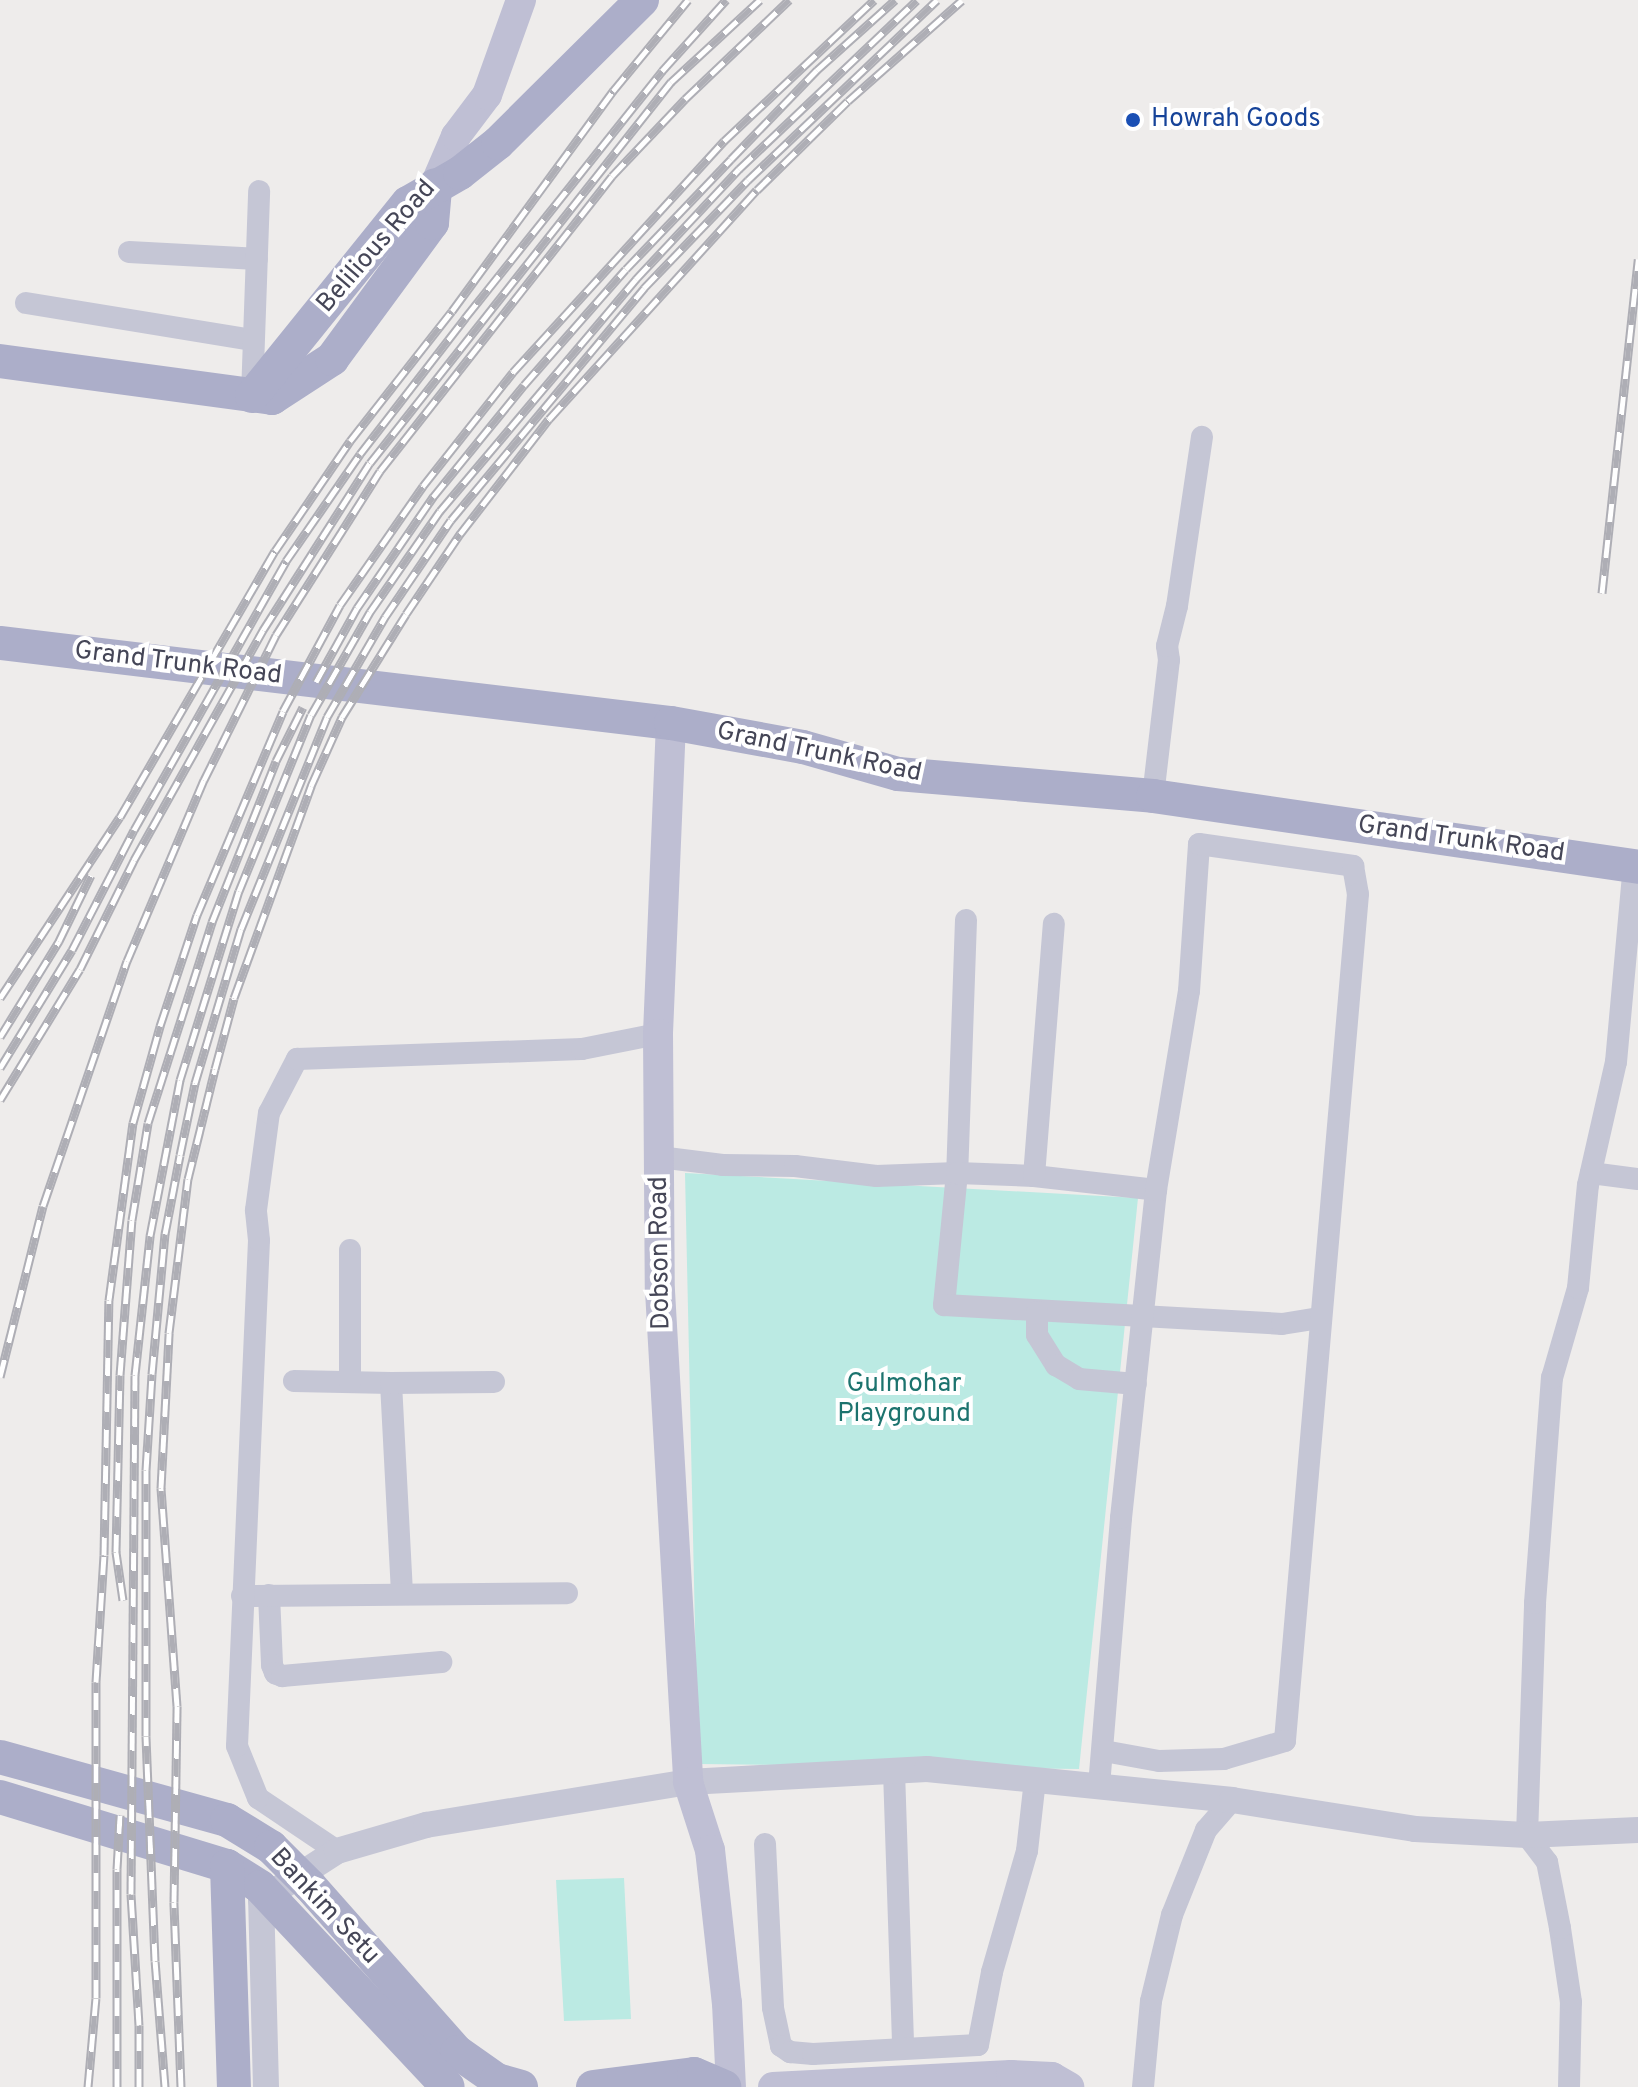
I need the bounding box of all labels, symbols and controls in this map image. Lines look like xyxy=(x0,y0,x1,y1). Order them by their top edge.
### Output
place label: Howrah Goods xyxy=(1151,104,1321,136)
marker: Howrah Goods xyxy=(1122,109,1144,131)
street label: Belilious Road xyxy=(311,174,443,320)
street label: Grand Trunk Road xyxy=(72,636,284,692)
street label: Grand Trunk Road xyxy=(713,716,925,790)
street label: Grand Trunk Road xyxy=(1355,810,1567,870)
street label: Dobson Road xyxy=(644,1176,678,1330)
park label: Gulmohar Playground xyxy=(837,1369,971,1430)
street label: Bankim Setu xyxy=(262,1843,386,1971)

